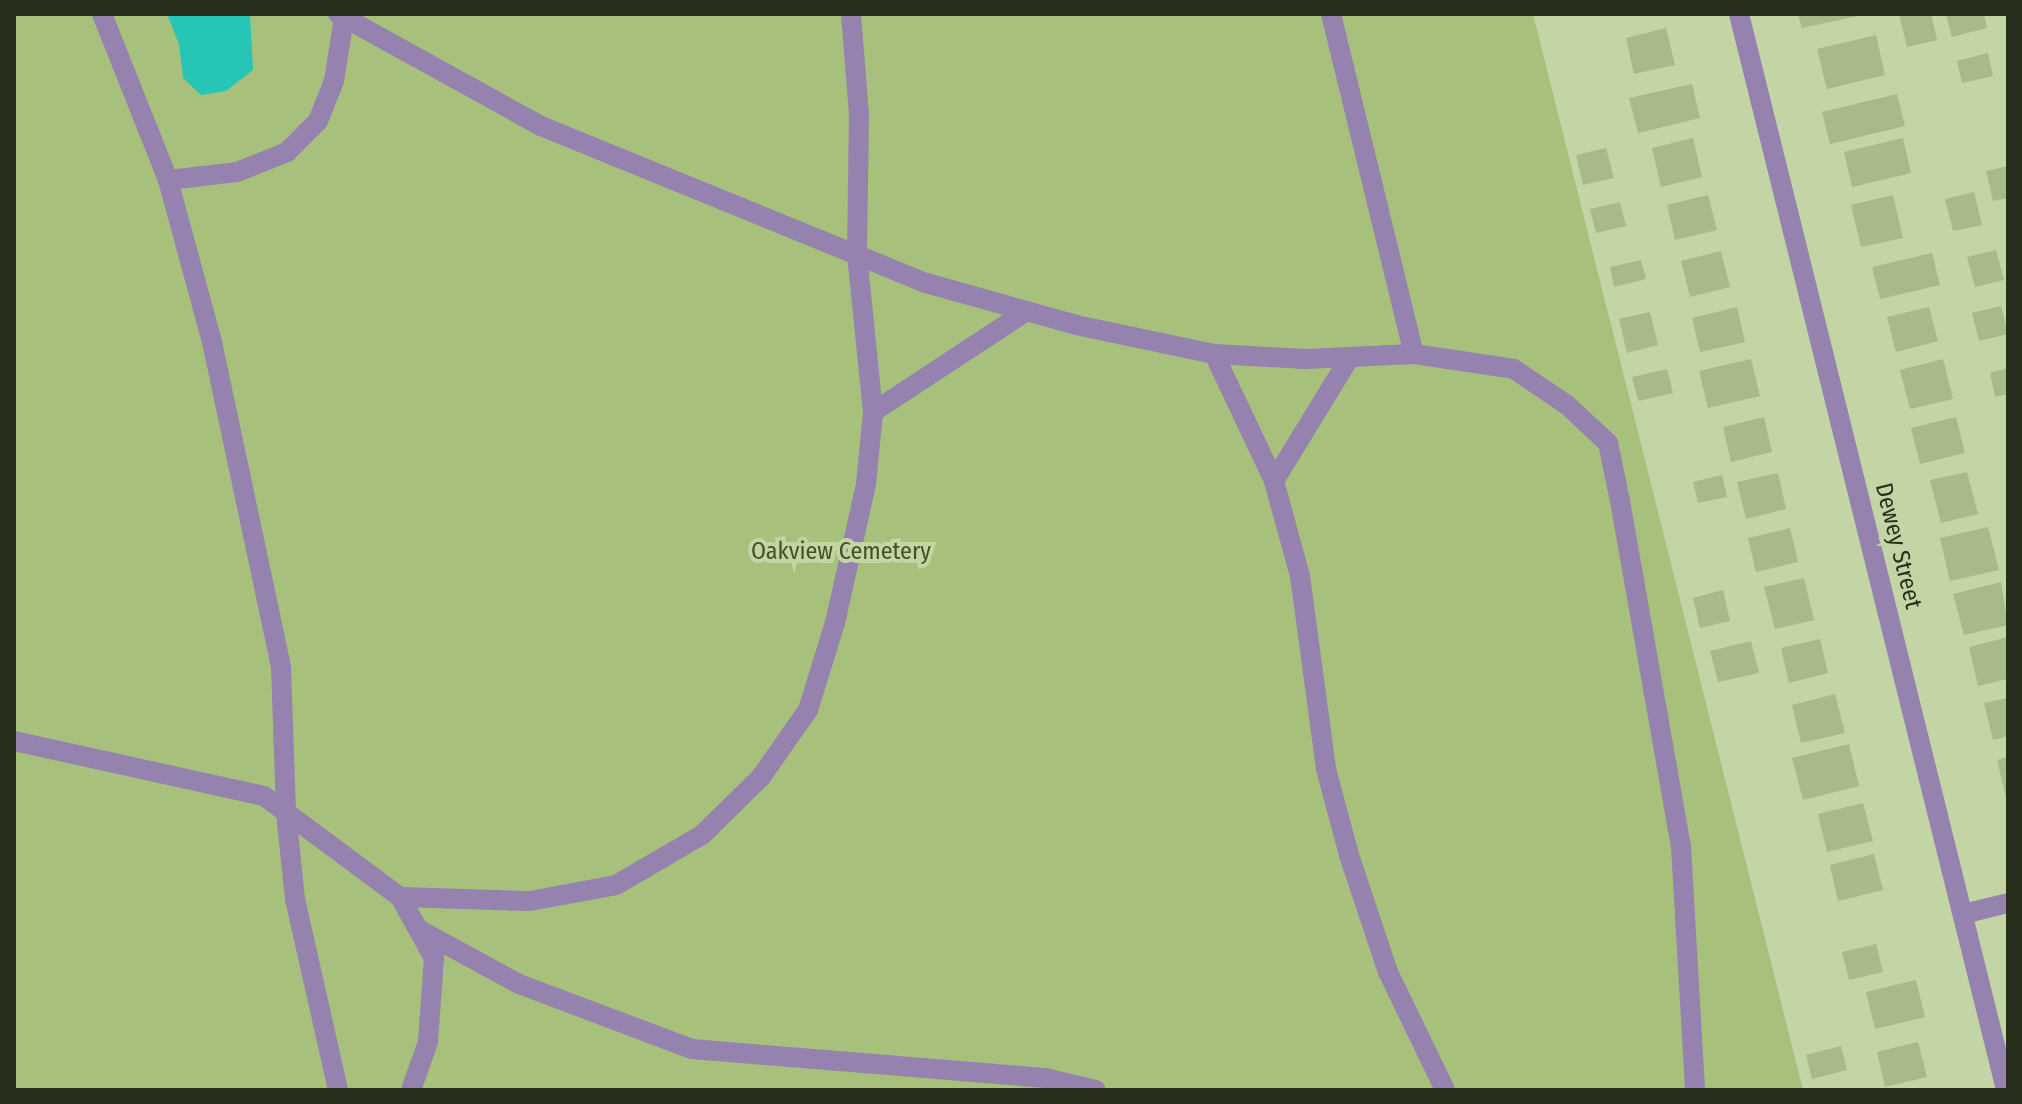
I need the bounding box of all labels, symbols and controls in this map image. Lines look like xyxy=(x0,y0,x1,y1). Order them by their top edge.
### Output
street label: Dewey Street xyxy=(1868,480,1928,612)
park label: Oakview Cemetery xyxy=(751,538,931,566)

